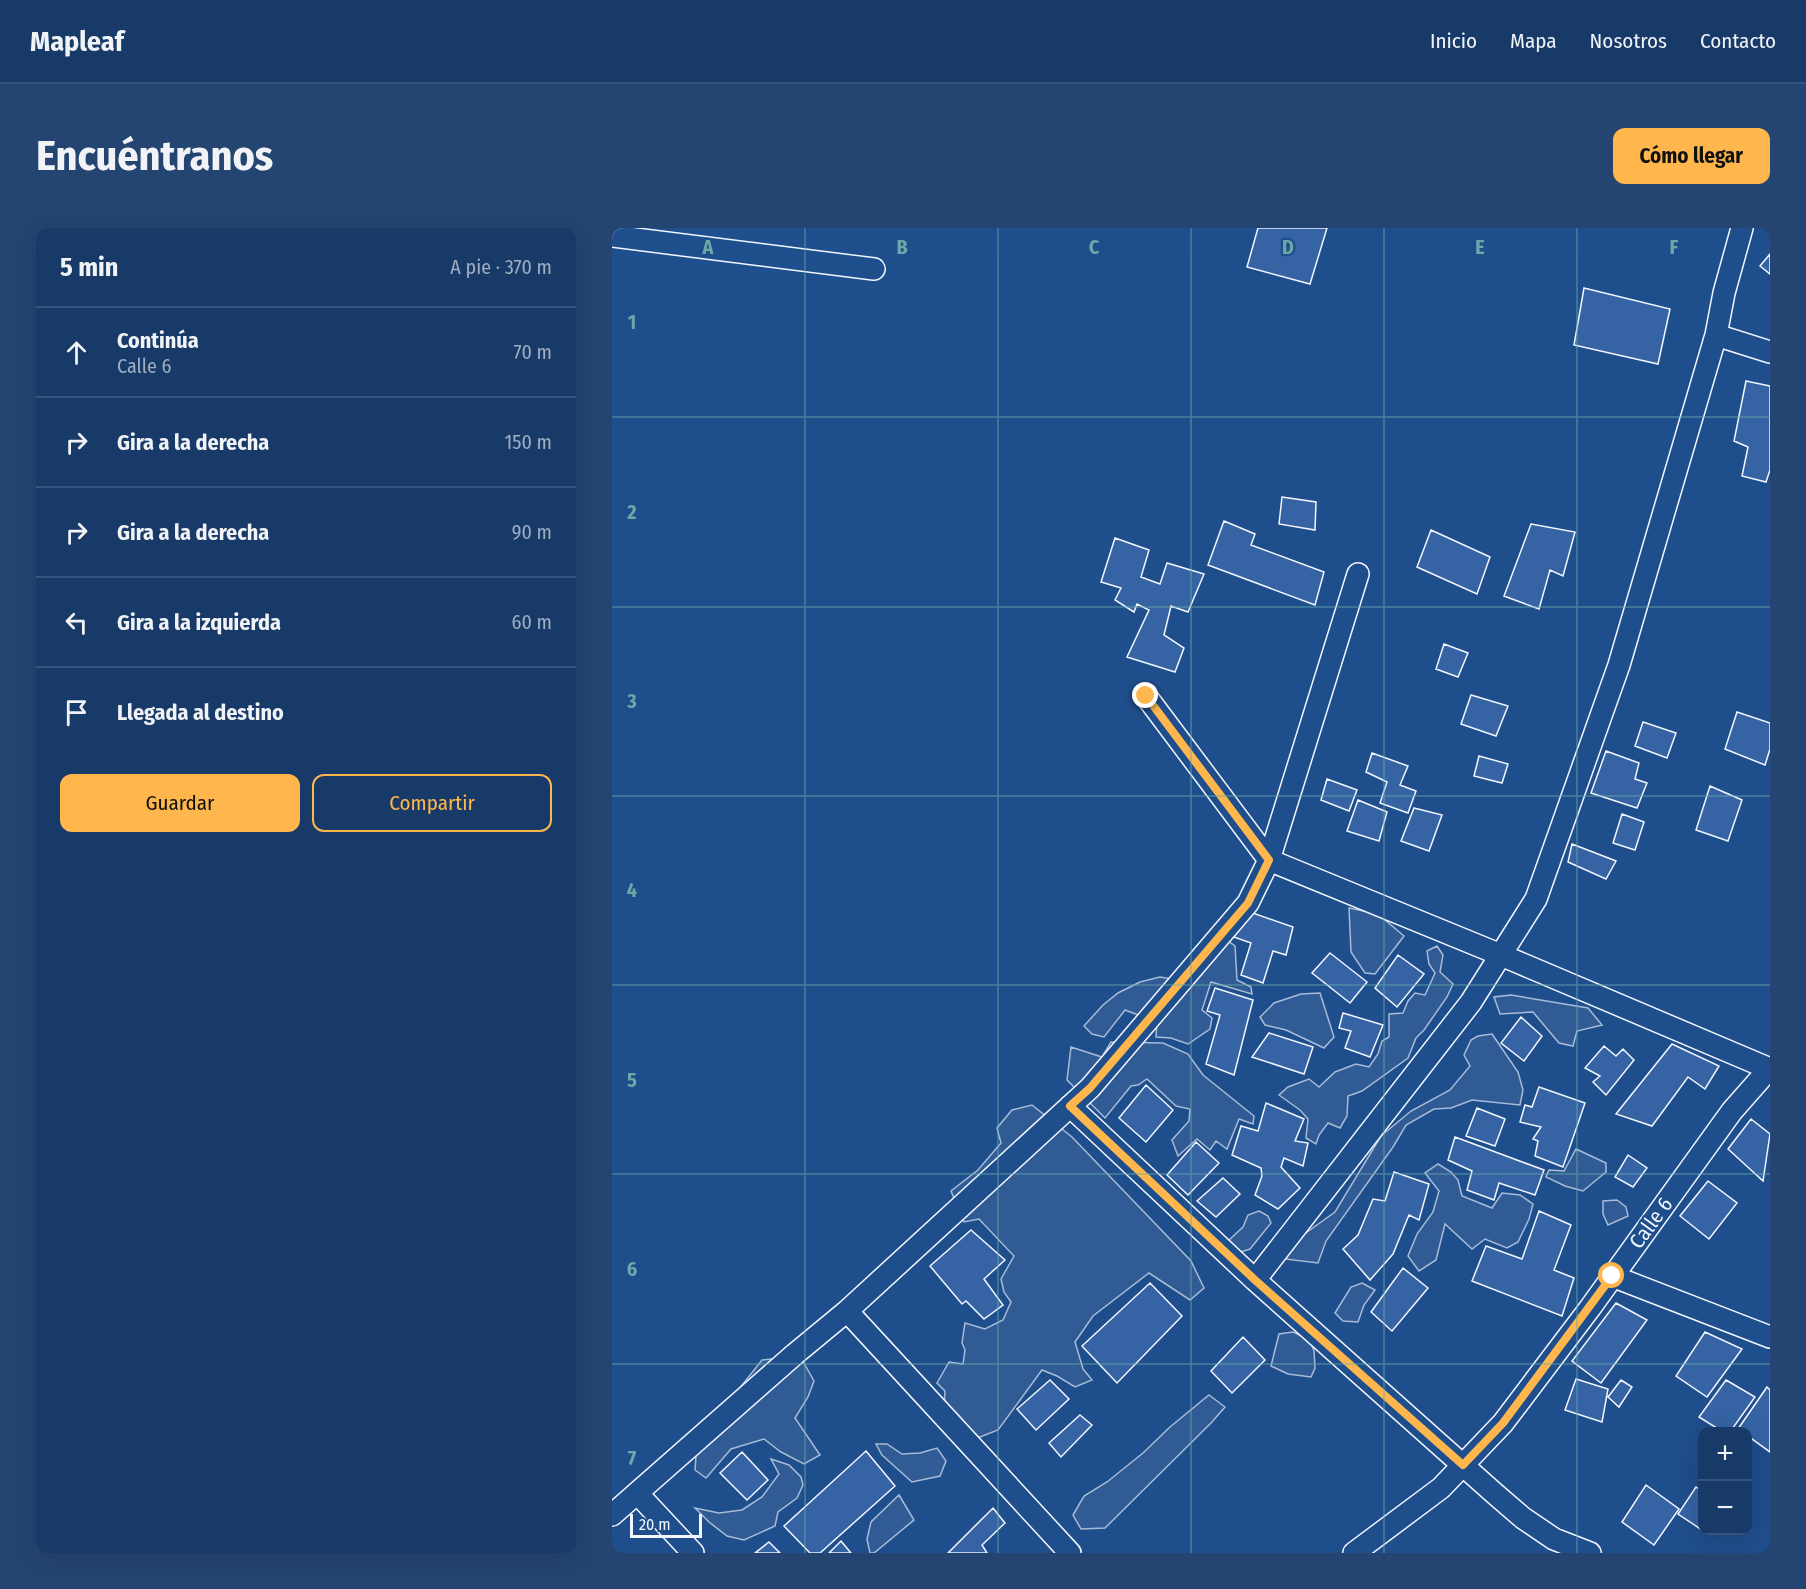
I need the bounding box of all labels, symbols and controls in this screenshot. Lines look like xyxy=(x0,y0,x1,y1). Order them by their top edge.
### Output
text: Mapleaf xyxy=(30,25,124,58)
text: Inicio xyxy=(1430,28,1477,54)
text: Mapa xyxy=(1510,28,1557,54)
text: Nosotros xyxy=(1590,28,1667,54)
text: Contacto xyxy=(1700,28,1776,54)
button: Cómo llegar xyxy=(1613,128,1770,184)
text: Encuéntranos xyxy=(36,131,273,181)
text: A xyxy=(702,235,715,259)
text: B xyxy=(896,235,908,259)
text: C xyxy=(1089,235,1100,259)
text: D xyxy=(1282,235,1294,259)
text: E xyxy=(1475,235,1485,259)
text: F xyxy=(1670,235,1679,259)
text: 5 min xyxy=(60,252,118,283)
text: A pie · 370 m xyxy=(450,255,552,279)
text: 1 xyxy=(628,310,636,334)
text: Continúa xyxy=(117,327,199,354)
icon: ahead xyxy=(60,336,93,369)
text: 70 m xyxy=(514,340,552,364)
text: Calle 6 xyxy=(117,354,172,378)
icon: right xyxy=(60,426,93,459)
text: Gira a la derecha xyxy=(117,429,269,456)
text: 150 m xyxy=(505,430,552,454)
text: 2 xyxy=(626,500,637,524)
icon: right xyxy=(60,516,93,549)
text: Gira a la derecha xyxy=(117,519,269,546)
text: 90 m xyxy=(512,520,552,544)
icon: left xyxy=(60,606,93,639)
text: Gira a la izquierda xyxy=(117,609,281,636)
text: 60 m xyxy=(512,610,552,634)
route end xyxy=(1132,682,1158,708)
text: 3 xyxy=(626,689,637,713)
icon: arrive xyxy=(60,696,93,729)
text: Llegada al destino xyxy=(117,699,284,726)
button: Guardar xyxy=(60,774,300,832)
button: Compartir xyxy=(312,774,552,832)
text: 4 xyxy=(627,878,637,902)
text: 5 xyxy=(627,1068,637,1092)
street label: Calle 6 xyxy=(1624,1192,1678,1254)
text: 6 xyxy=(627,1257,637,1281)
route start xyxy=(1598,1262,1624,1288)
map controls xyxy=(1698,1427,1752,1535)
button: + xyxy=(1698,1427,1752,1481)
text: 7 xyxy=(628,1446,637,1470)
button: − xyxy=(1698,1481,1752,1535)
scale bar xyxy=(630,1511,702,1538)
text: 20 m xyxy=(639,1515,670,1534)

